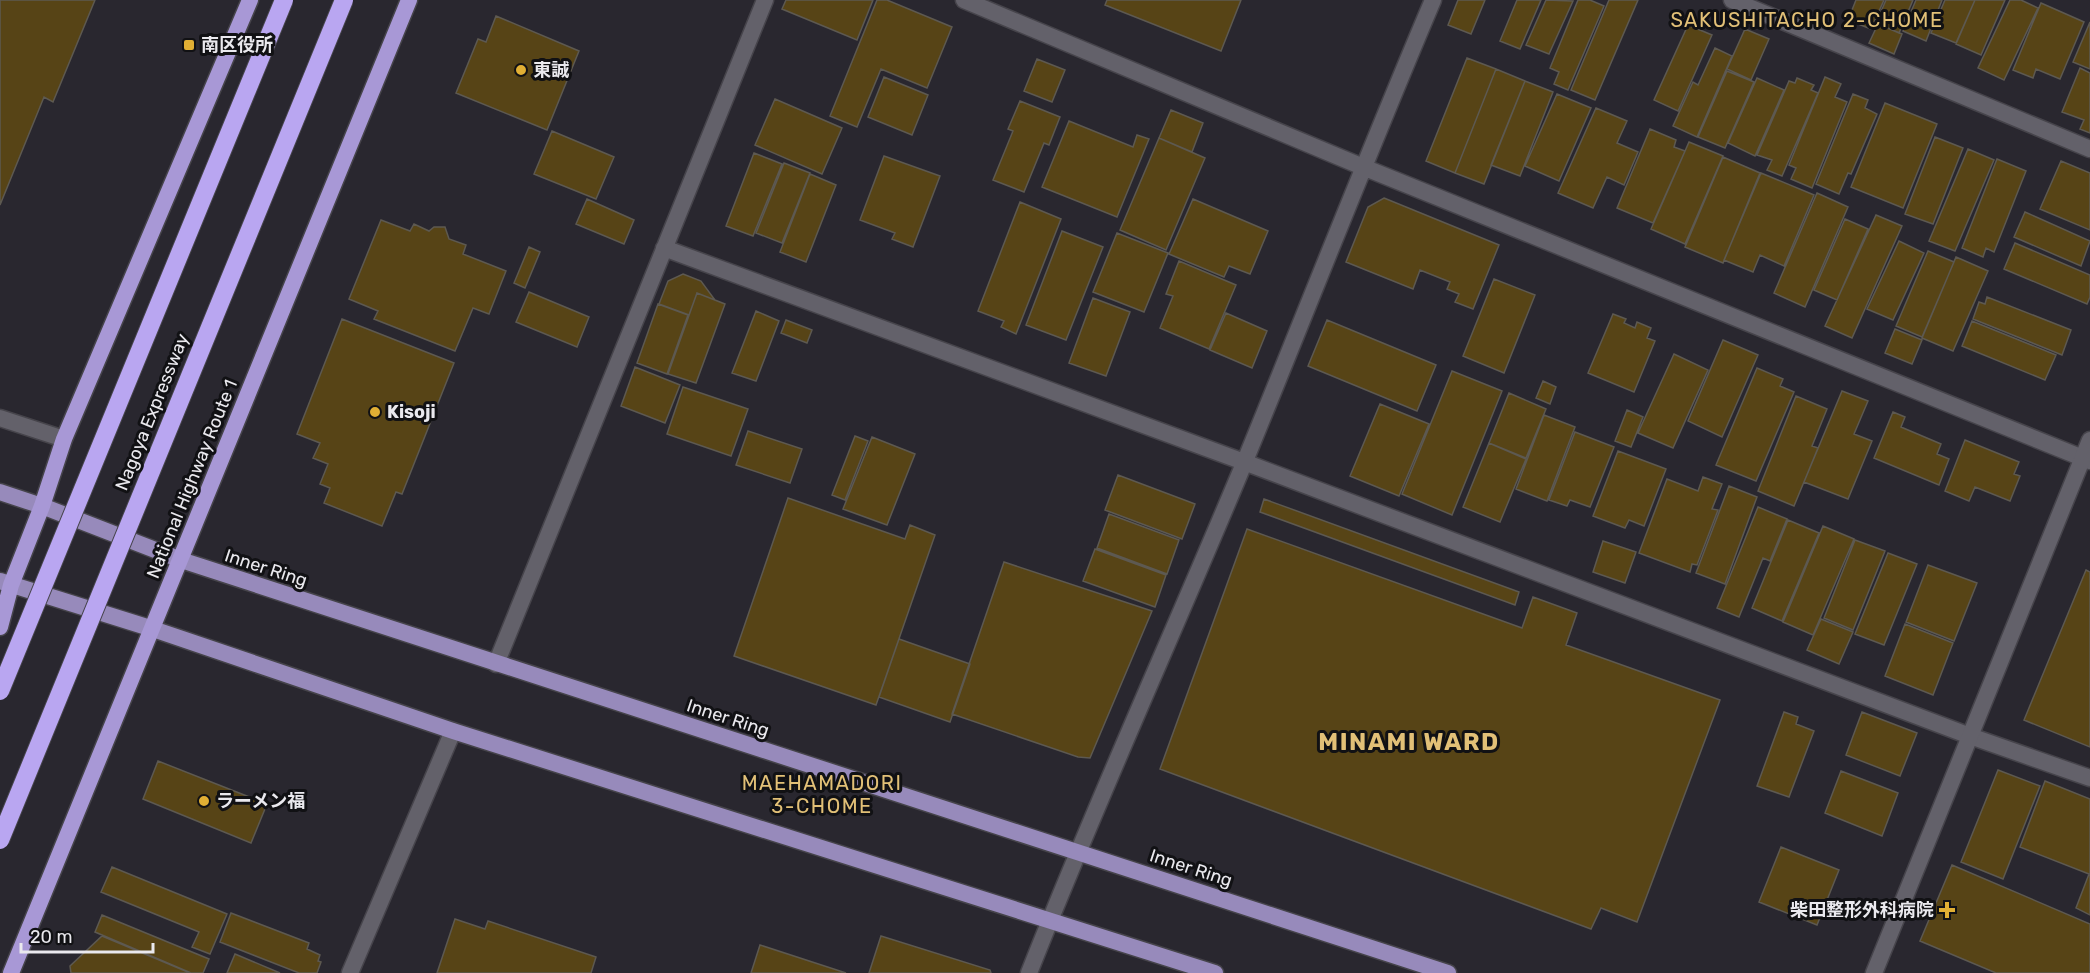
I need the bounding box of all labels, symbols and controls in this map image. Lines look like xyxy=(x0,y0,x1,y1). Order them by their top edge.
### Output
district label: SAKUSHITACHO 2-CHOME xyxy=(1670,8,1944,32)
place label: 南区役所 xyxy=(201,34,273,56)
marker: 南区役所 xyxy=(182,38,196,52)
place label: 東誠 xyxy=(533,59,570,81)
marker: 東誠 xyxy=(514,63,528,77)
street label: Nagoya Expressway xyxy=(110,330,194,494)
street label: National Highway Route 1 xyxy=(142,376,242,582)
place label: Kisoji xyxy=(387,401,436,423)
marker: Kisoji xyxy=(368,405,382,419)
street label: Inner Ring xyxy=(222,544,310,592)
street label: Inner Ring xyxy=(684,694,772,742)
district label: MINAMI WARD xyxy=(1318,728,1500,756)
district label: MAEHAMADORI 3-CHOME xyxy=(742,771,902,818)
place label: ラーメン福 xyxy=(216,790,305,812)
marker: ラーメン福 xyxy=(197,794,211,808)
street label: Inner Ring xyxy=(1147,844,1235,892)
place label: 柴田整形外科病院 xyxy=(1790,899,1934,921)
marker: 柴田整形外科病院 xyxy=(1938,901,1956,919)
scale bar xyxy=(21,916,153,954)
text: 20 m xyxy=(30,926,72,948)

